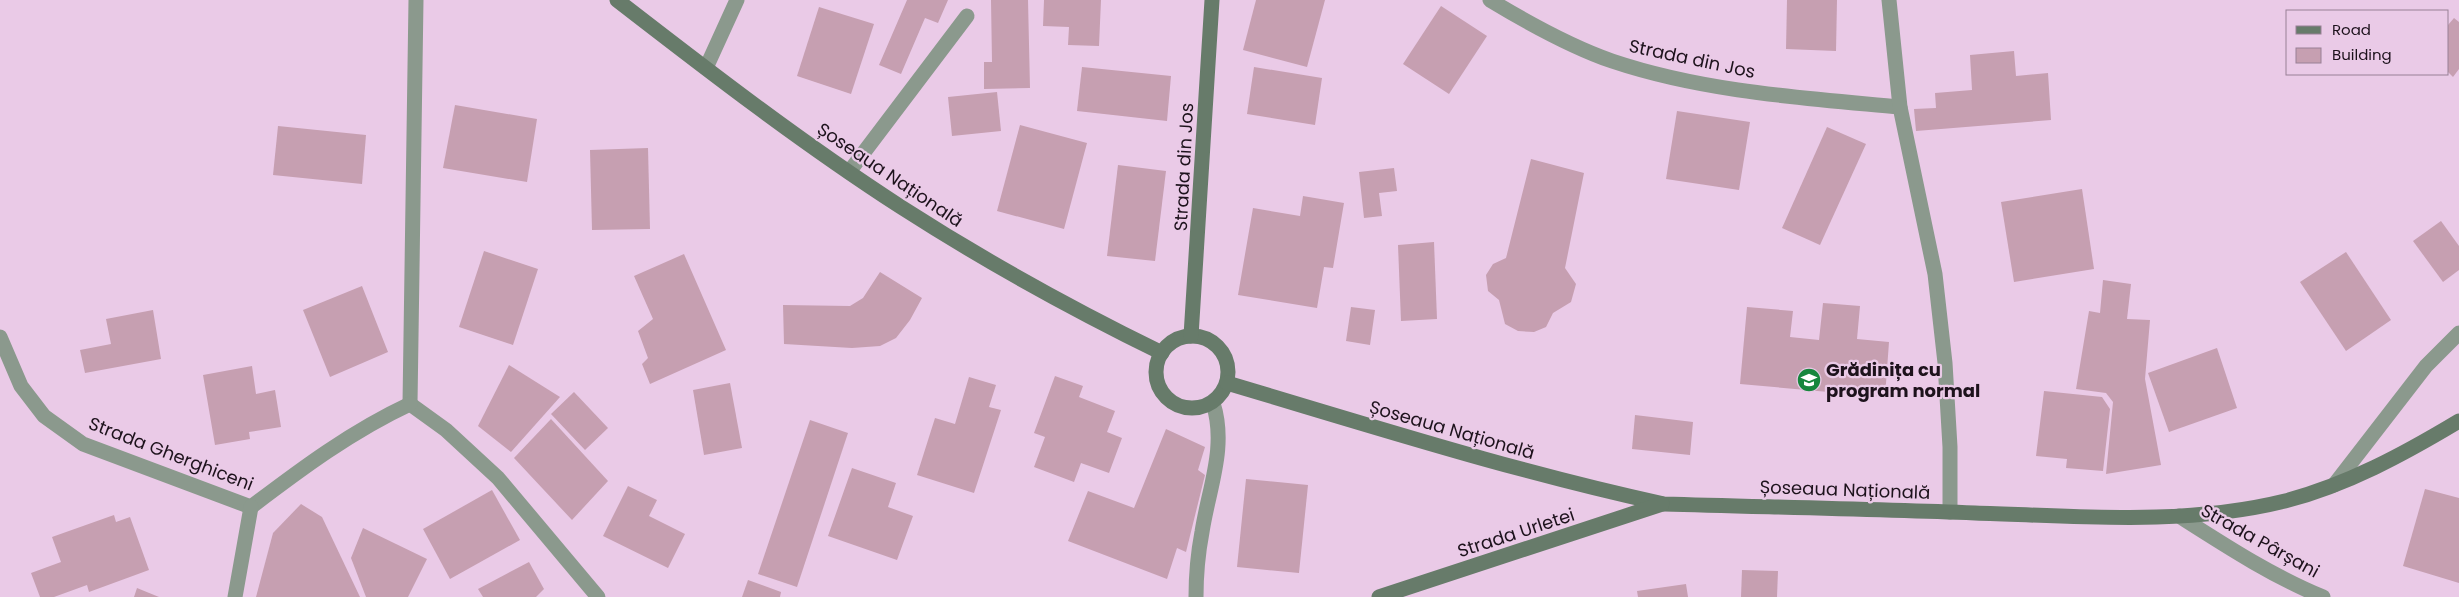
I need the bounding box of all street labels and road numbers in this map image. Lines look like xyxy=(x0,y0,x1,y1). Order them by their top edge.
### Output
street label: Strada din Jos xyxy=(1627,33,1758,84)
street label: Strada din Jos xyxy=(1168,102,1199,232)
street label: Șoseaua Națională xyxy=(812,116,968,233)
street label: Șoseaua Națională xyxy=(1367,394,1538,465)
street label: Strada Gherghiceni xyxy=(85,411,257,497)
street label: Șoseaua Națională xyxy=(1759,474,1931,505)
street label: Strada Pârșani xyxy=(2196,498,2324,583)
street label: Strada Urletei xyxy=(1454,502,1578,563)

